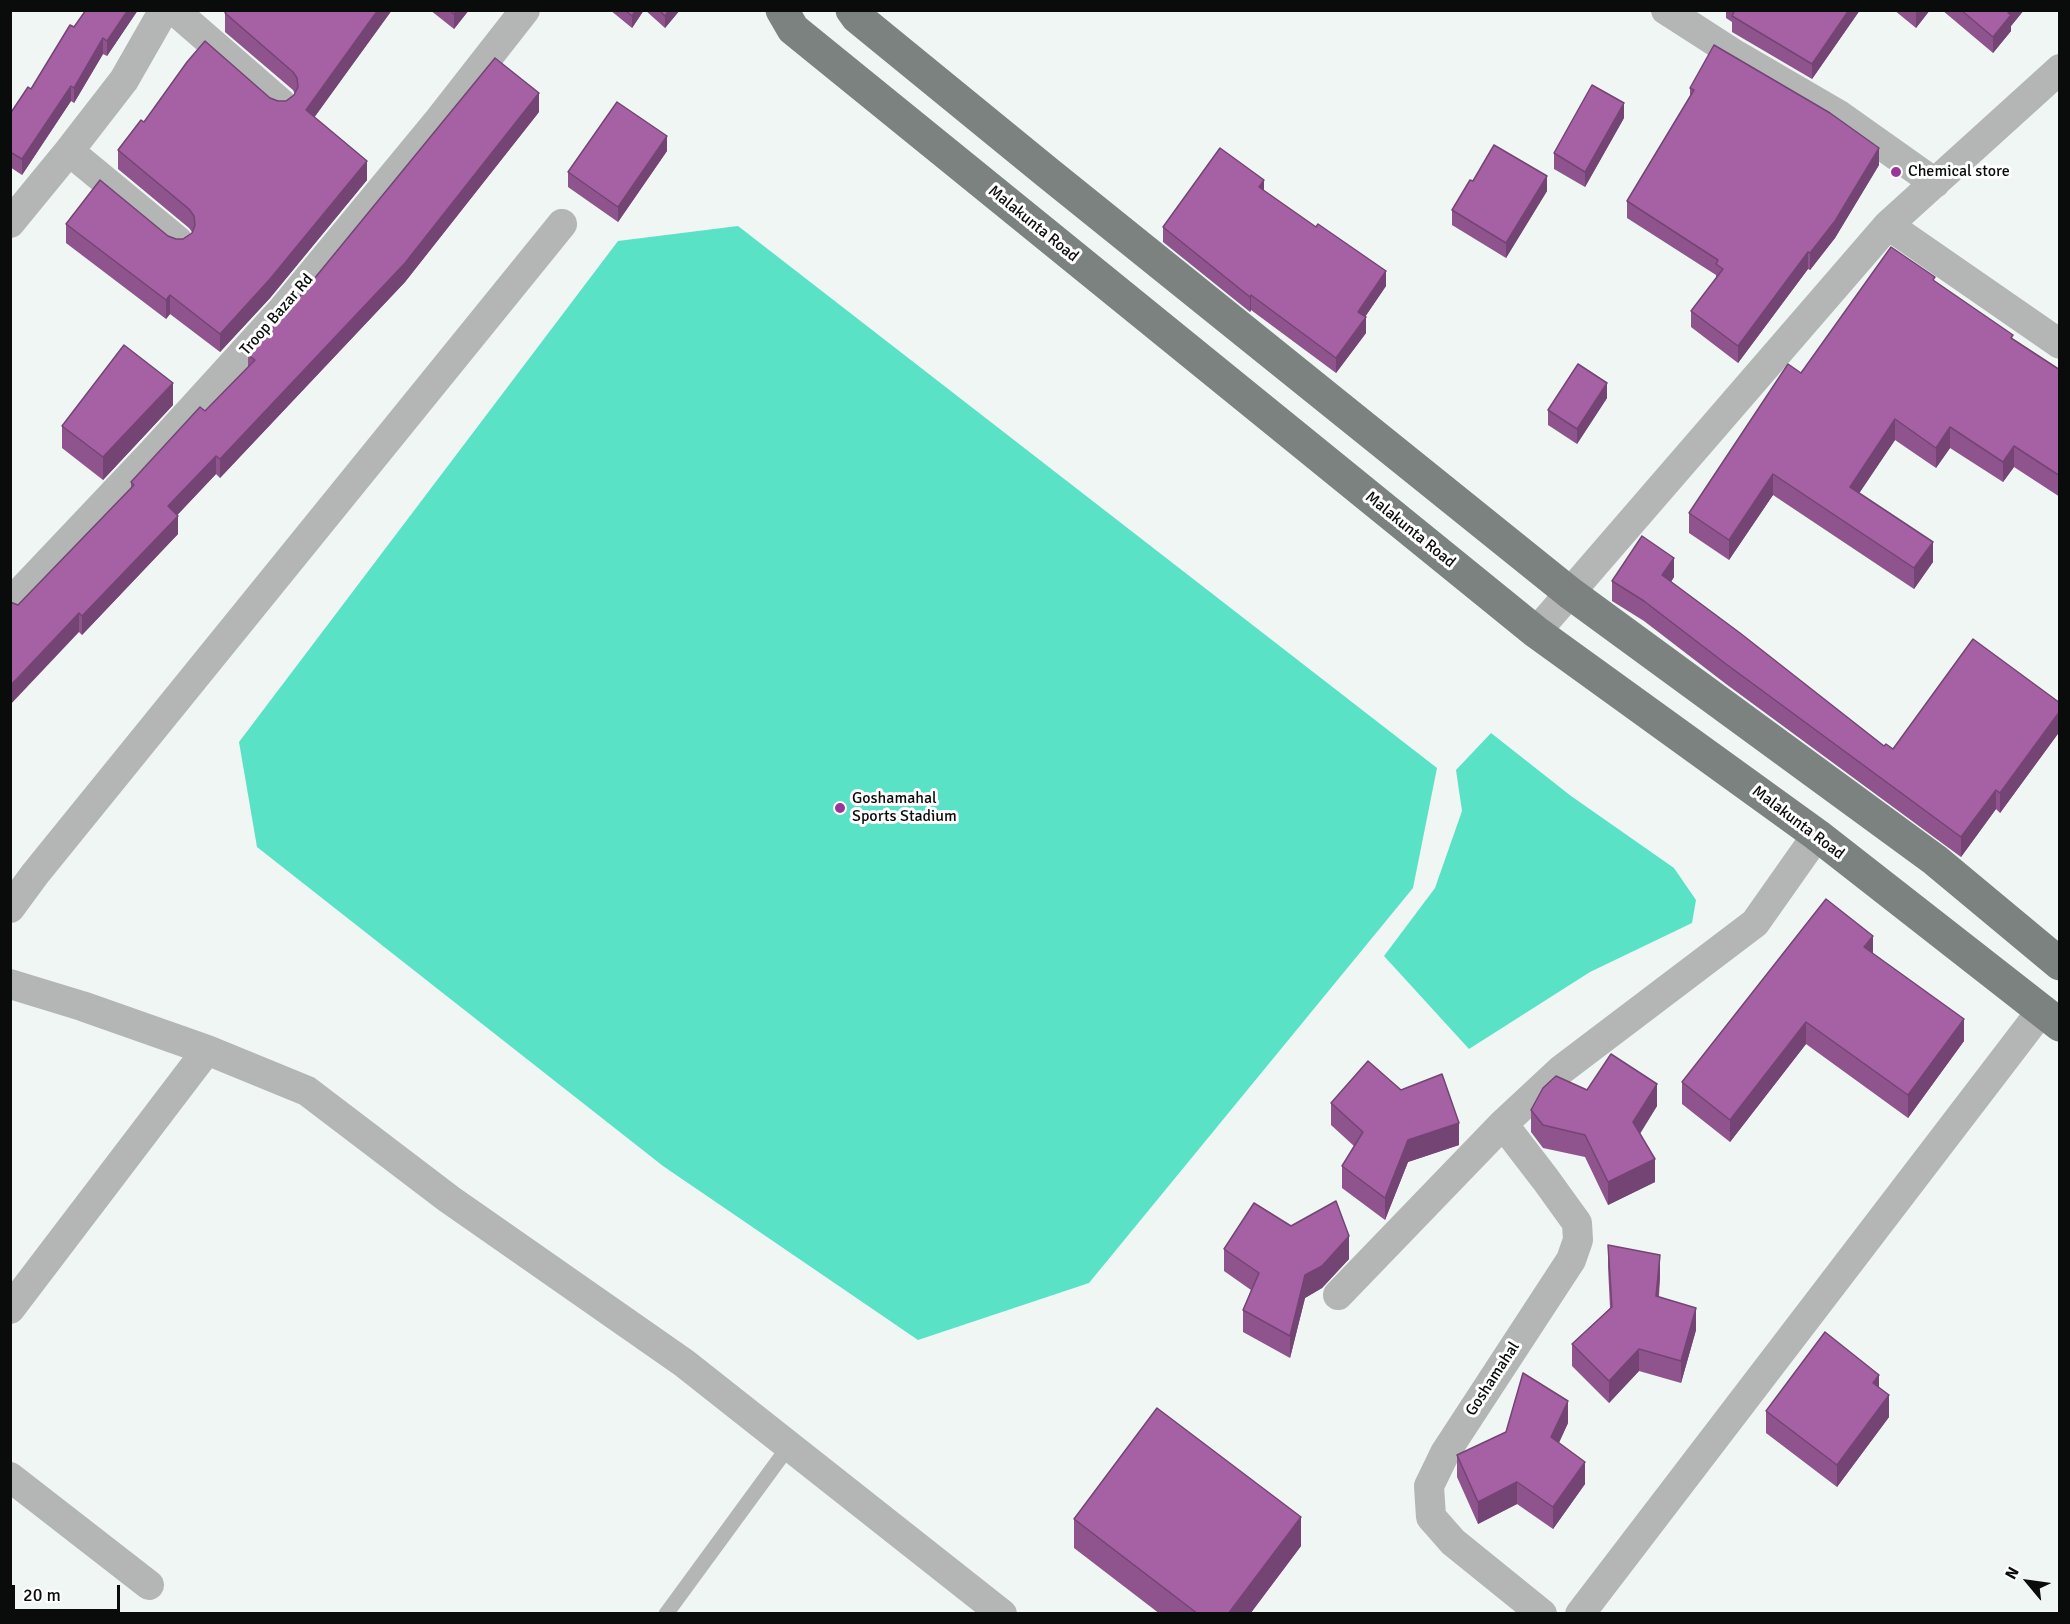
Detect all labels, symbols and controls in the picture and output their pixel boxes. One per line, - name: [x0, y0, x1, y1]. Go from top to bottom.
- place label: Chemical store: [1908, 162, 2010, 182]
- marker: Chemical store: [1889, 165, 1903, 179]
- street label: Malakunta Road: [984, 182, 1082, 266]
- street label: Troop Bazar Rd: [236, 270, 318, 360]
- street label: Malakunta Road: [1361, 488, 1459, 572]
- street label: Malakunta Road: [1748, 782, 1848, 864]
- place label: Goshamahal Sports Stadium: [852, 789, 957, 827]
- marker: Goshamahal Sports Stadium: [833, 801, 847, 815]
- street label: Goshamahal: [1462, 1338, 1524, 1420]
- north arrow: [1998, 1552, 2058, 1612]
- text: N: [2001, 1564, 2024, 1583]
- scale bar: [15, 1573, 123, 1611]
- text: 20 m: [23, 1584, 61, 1606]

